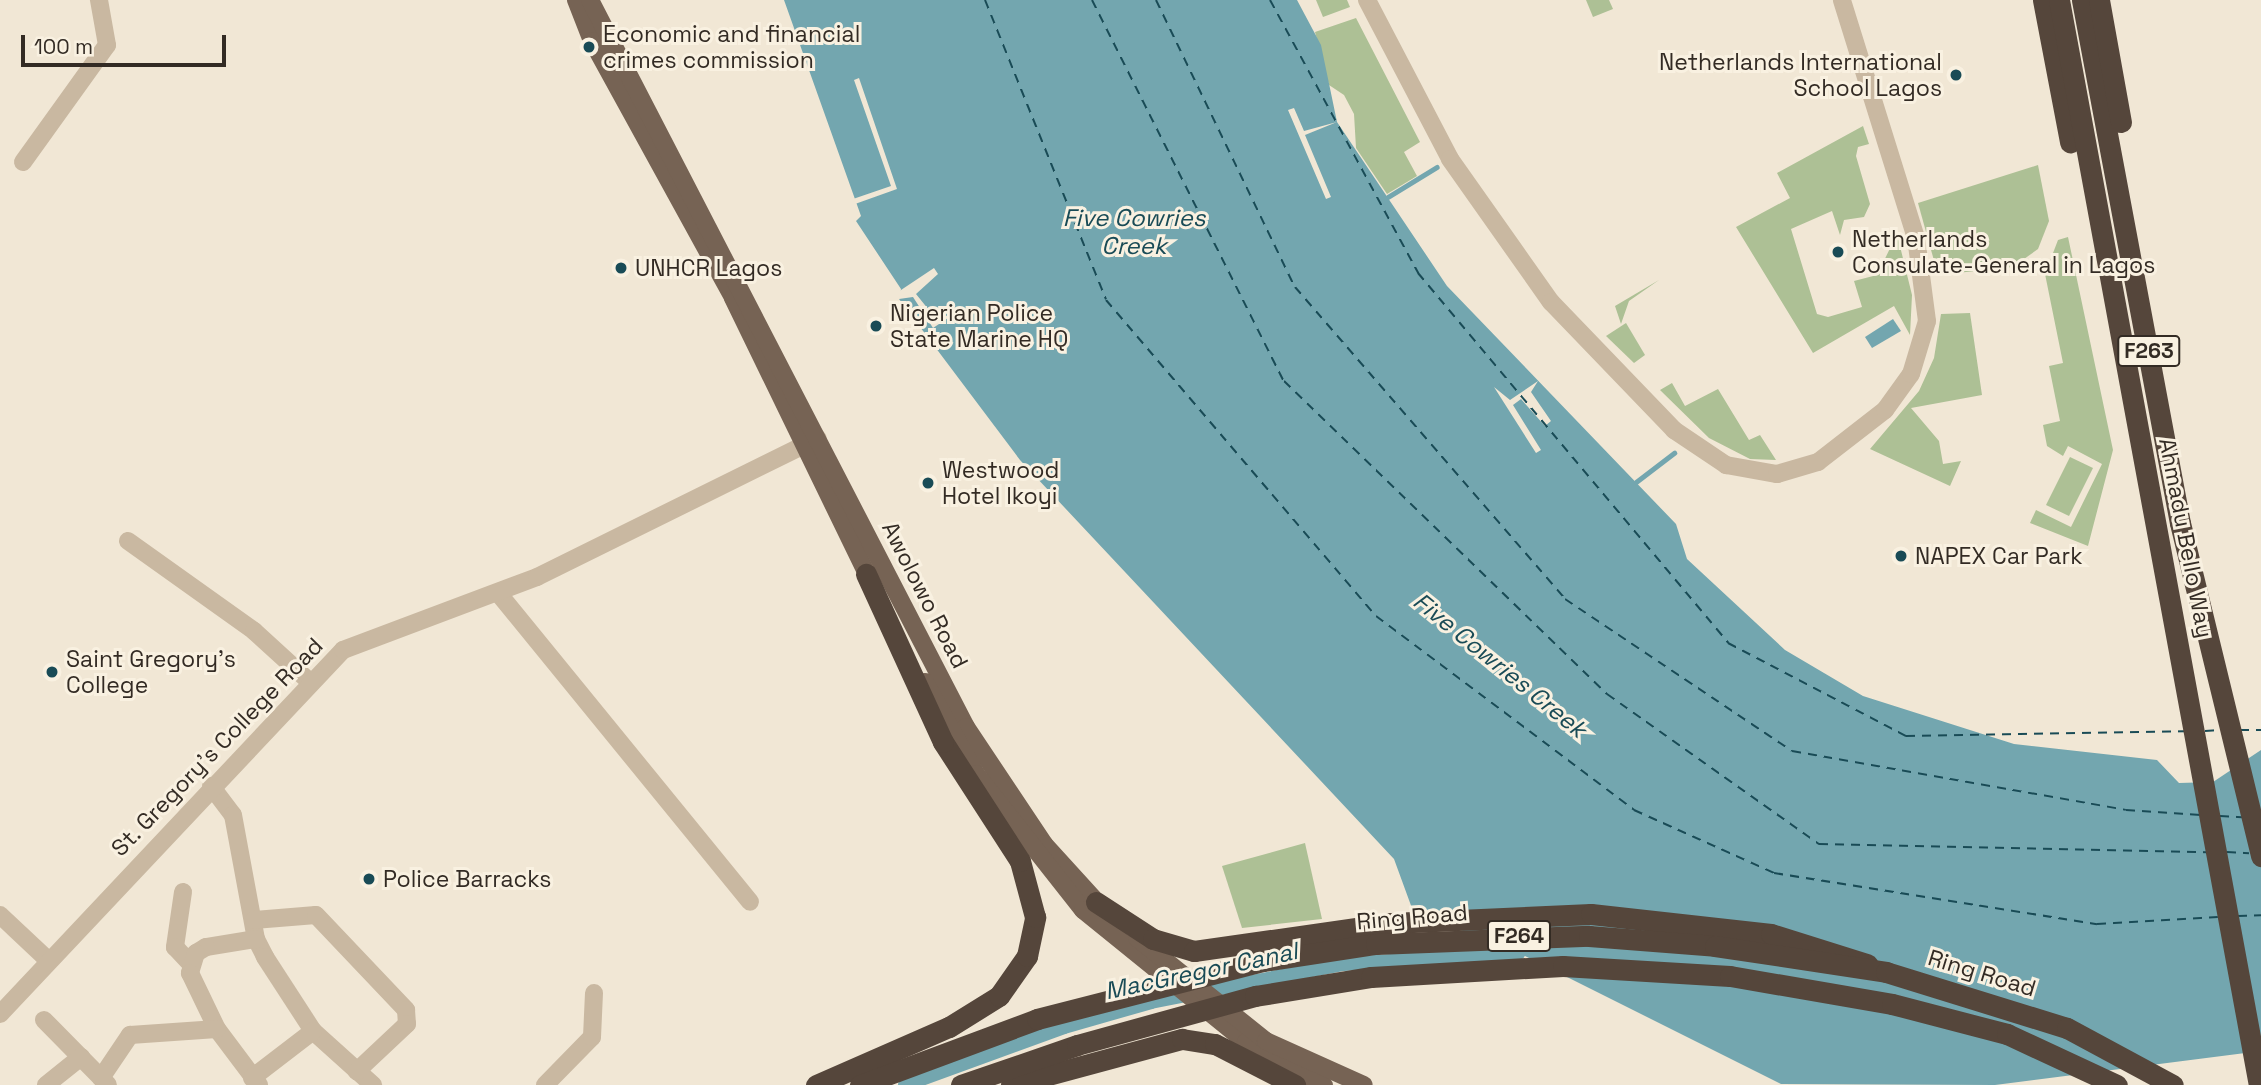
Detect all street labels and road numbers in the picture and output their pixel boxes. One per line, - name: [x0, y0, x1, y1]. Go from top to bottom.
- road number: F263: [2116, 334, 2182, 368]
- street label: Ahmadu Bello Way: [2153, 436, 2219, 640]
- street label: Awolowo Road: [876, 517, 974, 673]
- street label: St. Gregory's College Road: [105, 632, 329, 862]
- street label: Ring Road: [1355, 898, 1469, 936]
- road number: F264: [1486, 918, 1552, 954]
- street label: Ring Road: [1925, 944, 2039, 1002]

